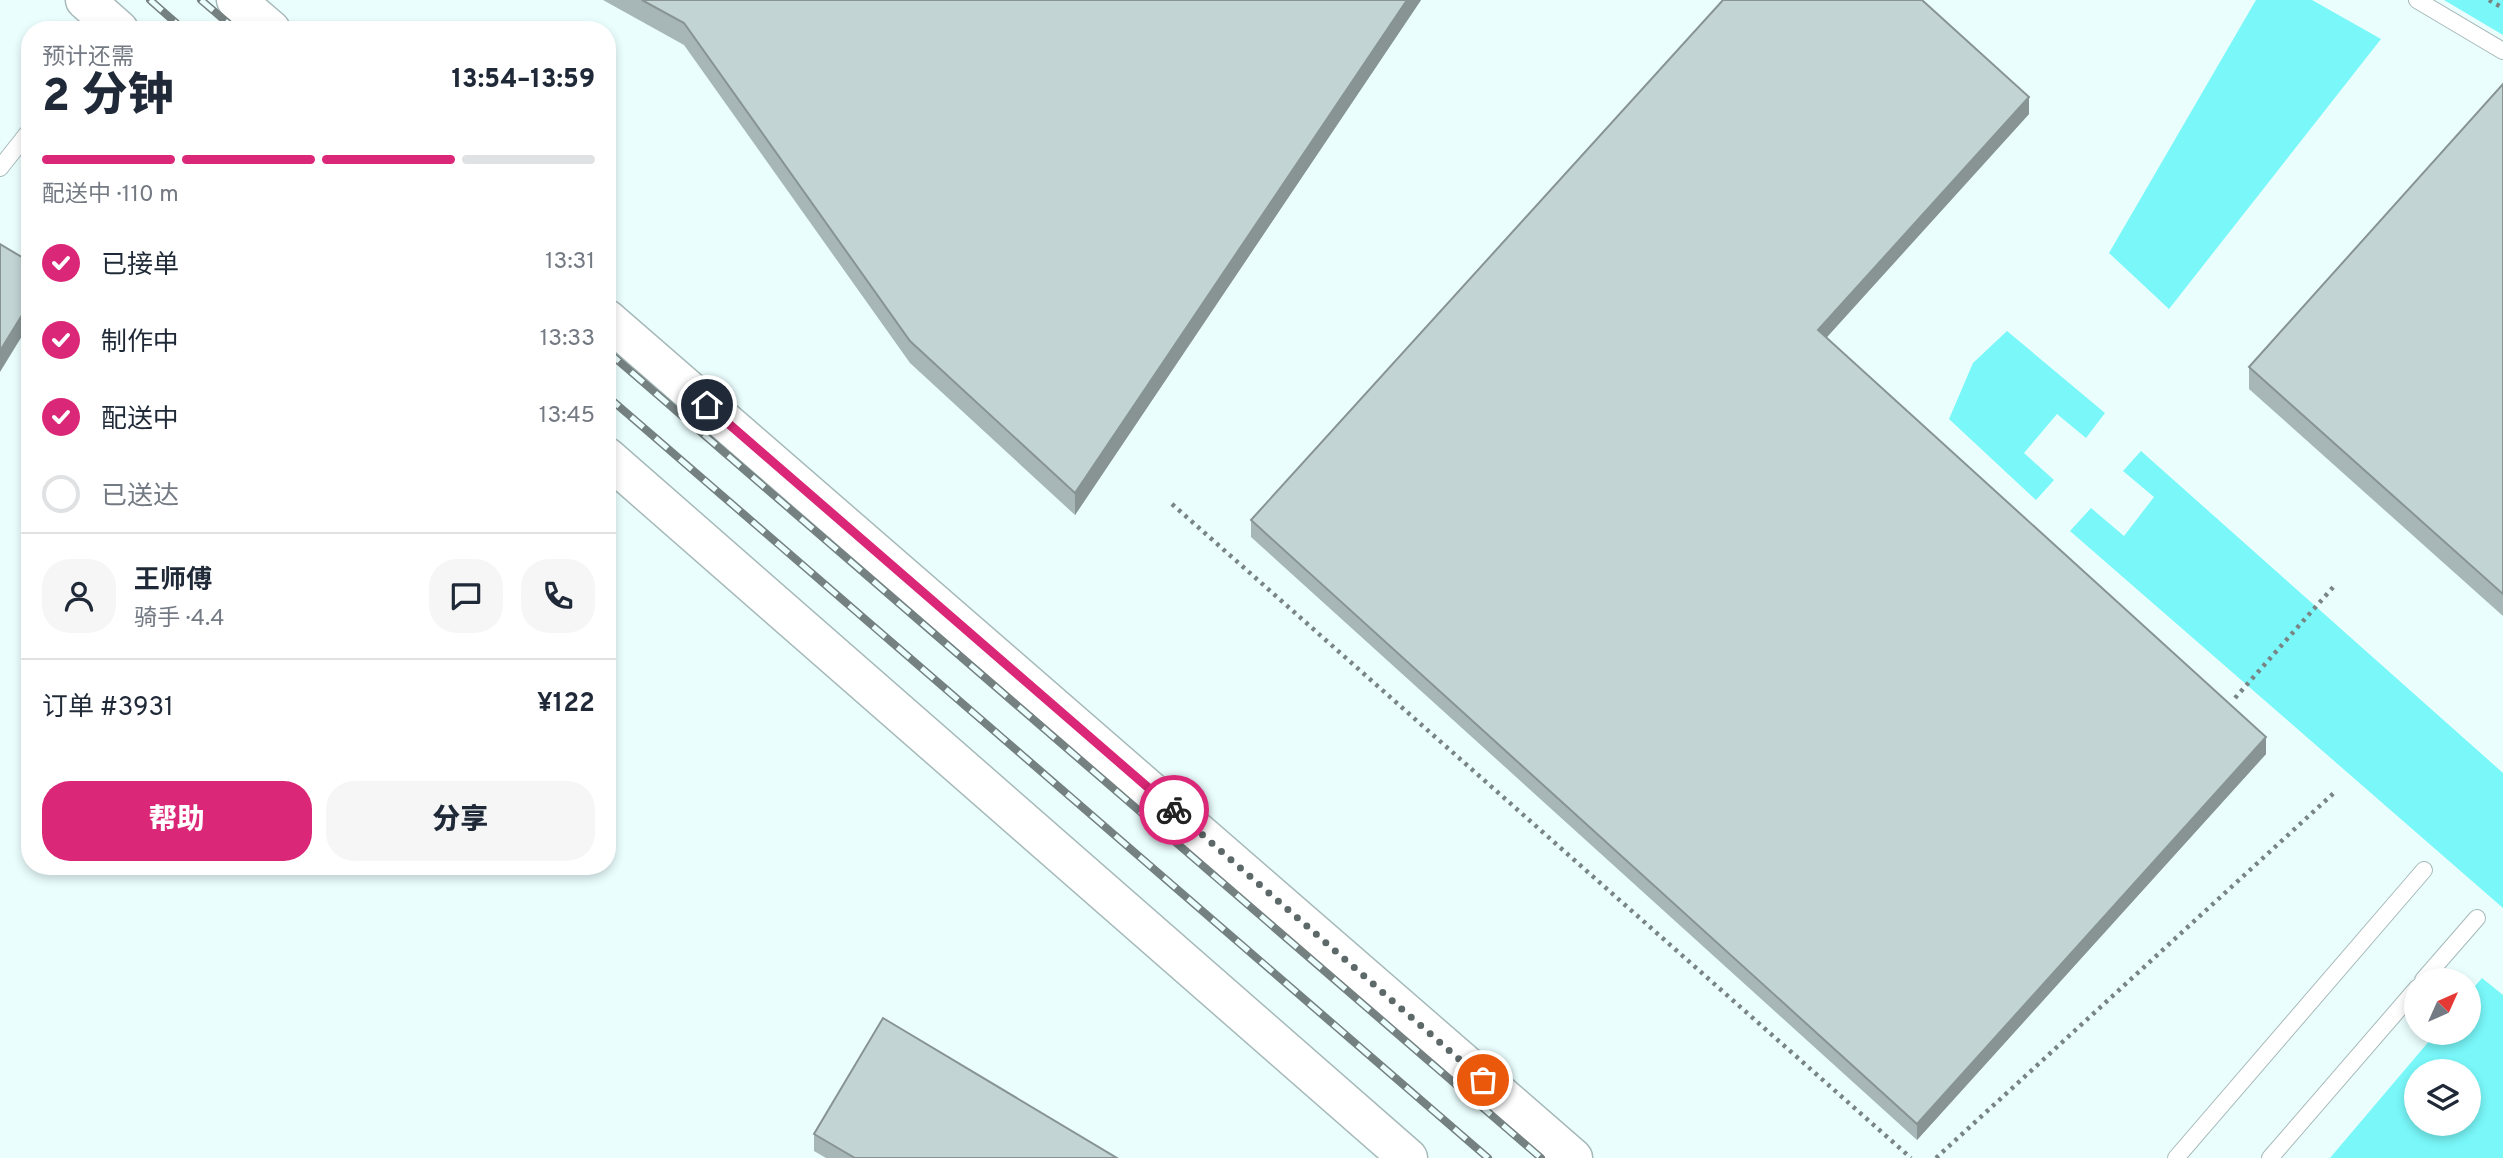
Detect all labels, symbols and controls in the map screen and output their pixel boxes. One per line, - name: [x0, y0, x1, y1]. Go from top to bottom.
- text: 预计还需: [42, 44, 134, 73]
- text: 13:54–13:59: [451, 64, 595, 97]
- text: 2 分钟: [42, 69, 174, 128]
- text: 配送中 · 110 m: [42, 181, 179, 210]
- icon: check: [42, 244, 80, 282]
- text: 13:31: [545, 248, 595, 277]
- text: 已接单: [101, 250, 179, 283]
- icon: check: [42, 321, 80, 359]
- text: 13:33: [540, 325, 595, 354]
- text: 制作中: [101, 327, 179, 360]
- pin: [677, 375, 737, 435]
- icon: home: [688, 386, 726, 424]
- icon: check: [42, 398, 80, 436]
- text: 13:45: [539, 402, 595, 431]
- text: 配送中: [101, 404, 179, 437]
- text: 已送达: [101, 481, 179, 514]
- button: person: [42, 559, 116, 633]
- button: chat: [429, 559, 503, 633]
- button: phone: [521, 559, 595, 633]
- text: 王师傅: [134, 565, 212, 598]
- text: 骑手 · 4.4: [134, 605, 225, 634]
- text: ¥122: [537, 688, 595, 721]
- text: 订单 #3931: [42, 692, 174, 725]
- courier: [1139, 775, 1209, 845]
- button: 帮助: [42, 781, 312, 861]
- button: 分享: [326, 781, 595, 861]
- icon: bike: [1155, 791, 1193, 829]
- north arrow: [2404, 968, 2482, 1045]
- map controls: [2404, 968, 2481, 1136]
- pin: [1453, 1050, 1513, 1110]
- button: layers: [2404, 1059, 2481, 1136]
- icon: bag: [1464, 1061, 1502, 1099]

